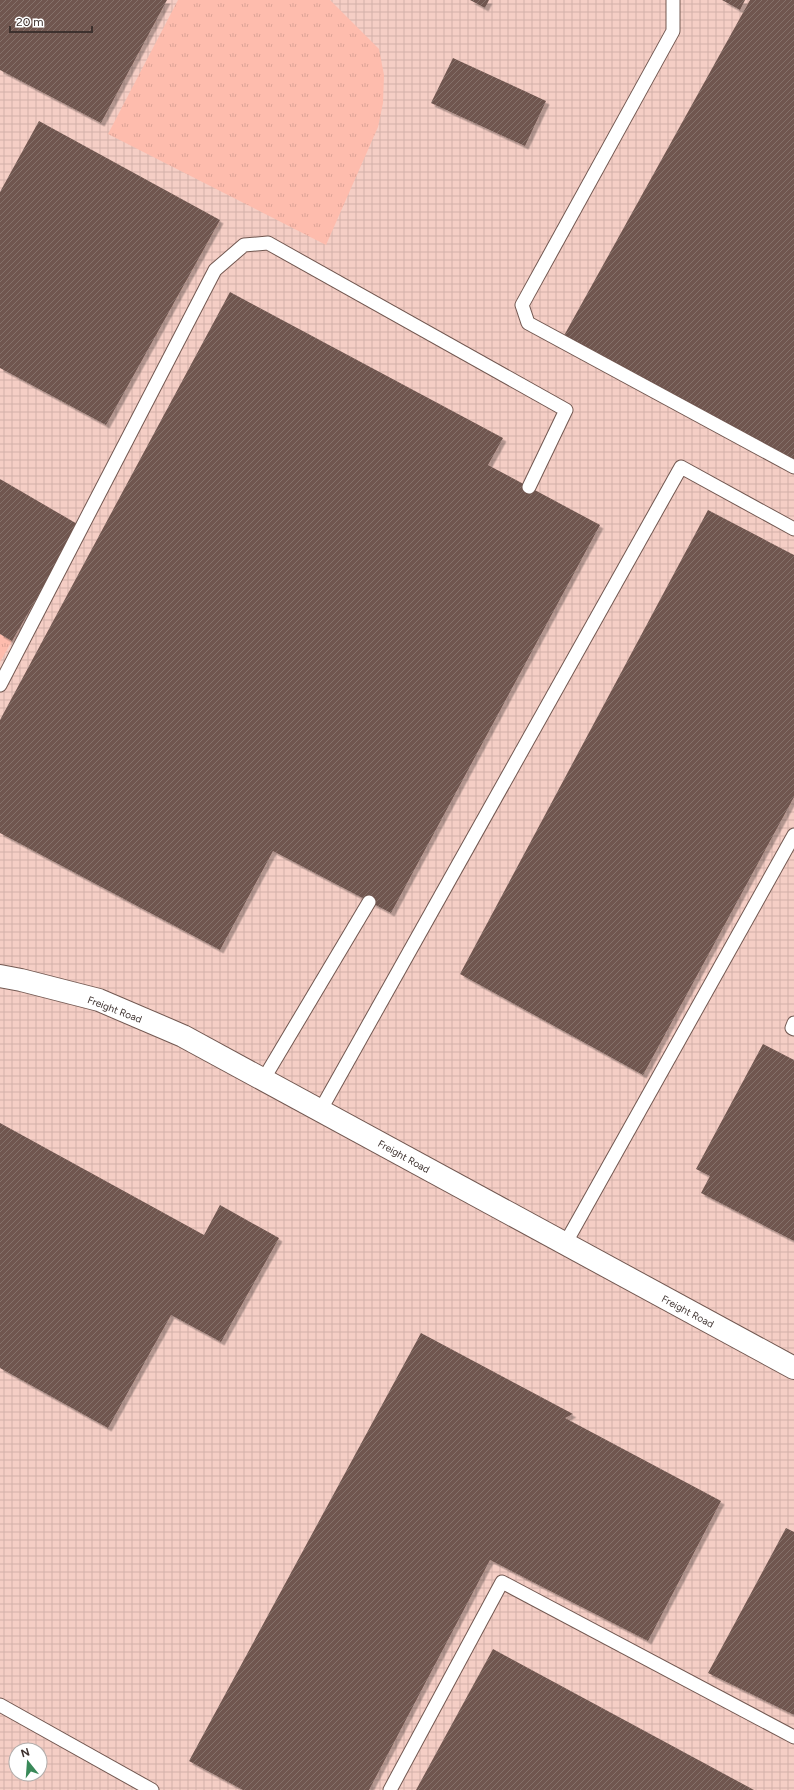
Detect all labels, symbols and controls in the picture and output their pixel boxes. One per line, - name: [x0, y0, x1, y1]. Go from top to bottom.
- scale bar: [10, 8, 92, 34]
- text: 20 m: [16, 15, 44, 29]
- street label: Freight Road: [86, 993, 144, 1026]
- street label: Freight Road: [376, 1137, 432, 1176]
- street label: Freight Road: [659, 1292, 716, 1331]
- north arrow: [8, 1742, 48, 1782]
- text: N: [19, 1745, 31, 1760]

